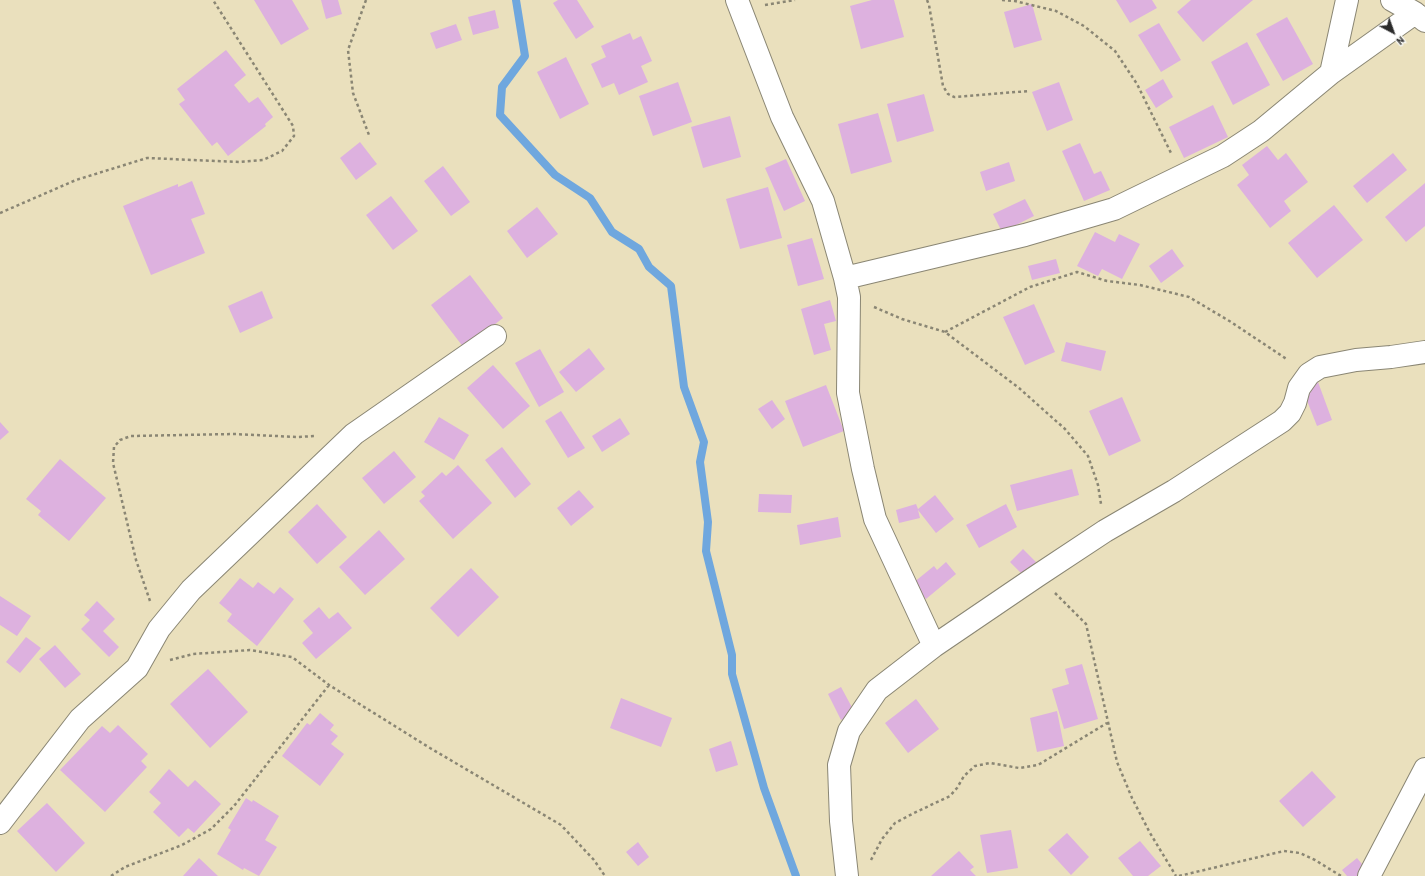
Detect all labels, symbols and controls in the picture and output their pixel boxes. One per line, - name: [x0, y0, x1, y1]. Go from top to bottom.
- north arrow: [1373, 12, 1413, 52]
- text: N: [1394, 34, 1408, 48]

